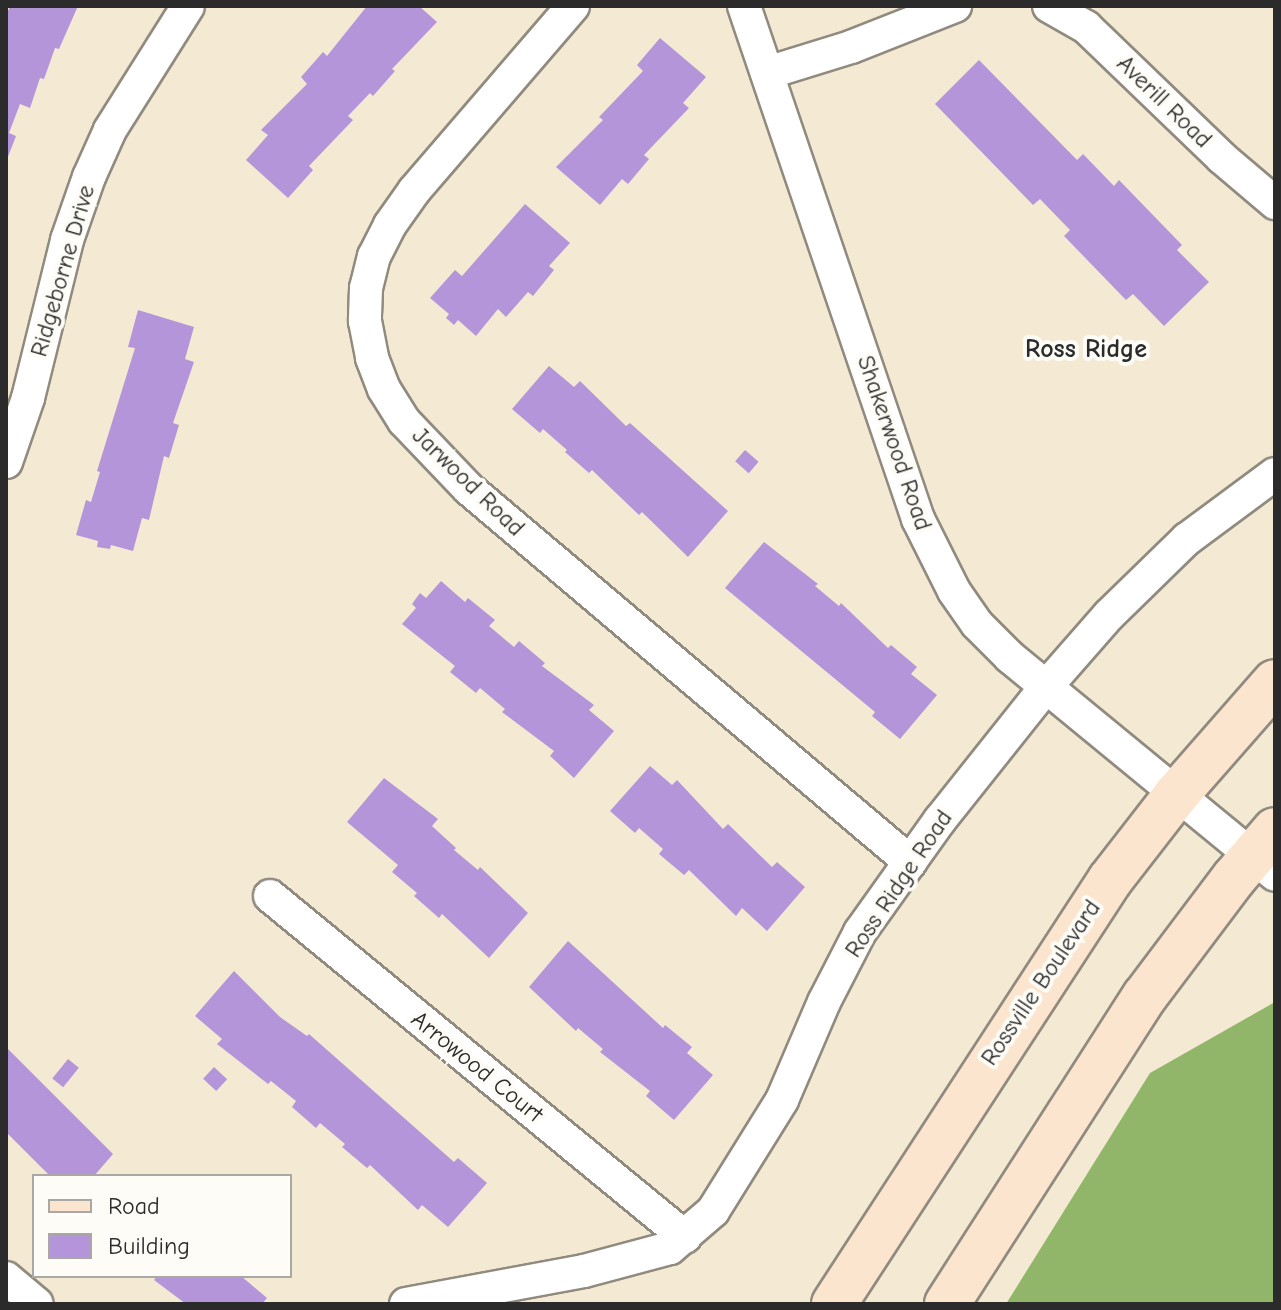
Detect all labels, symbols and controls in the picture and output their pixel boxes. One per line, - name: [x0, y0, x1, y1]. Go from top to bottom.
- street label: Averill Road: [1111, 50, 1217, 154]
- street label: Ridgeborne Drive: [25, 182, 101, 360]
- district label: Ross Ridge: [1025, 334, 1147, 366]
- street label: Shakerwood Road: [851, 352, 937, 534]
- street label: Jarwood Road: [406, 421, 530, 543]
- street label: Ross Ridge Road: [839, 805, 959, 963]
- street label: Rossville Boulevard: [975, 895, 1107, 1071]
- street label: Arrowood Court: [405, 1005, 549, 1129]
- legend: [32, 1174, 292, 1278]
- text: Road: [108, 1192, 160, 1220]
- text: Building: [108, 1232, 190, 1260]

